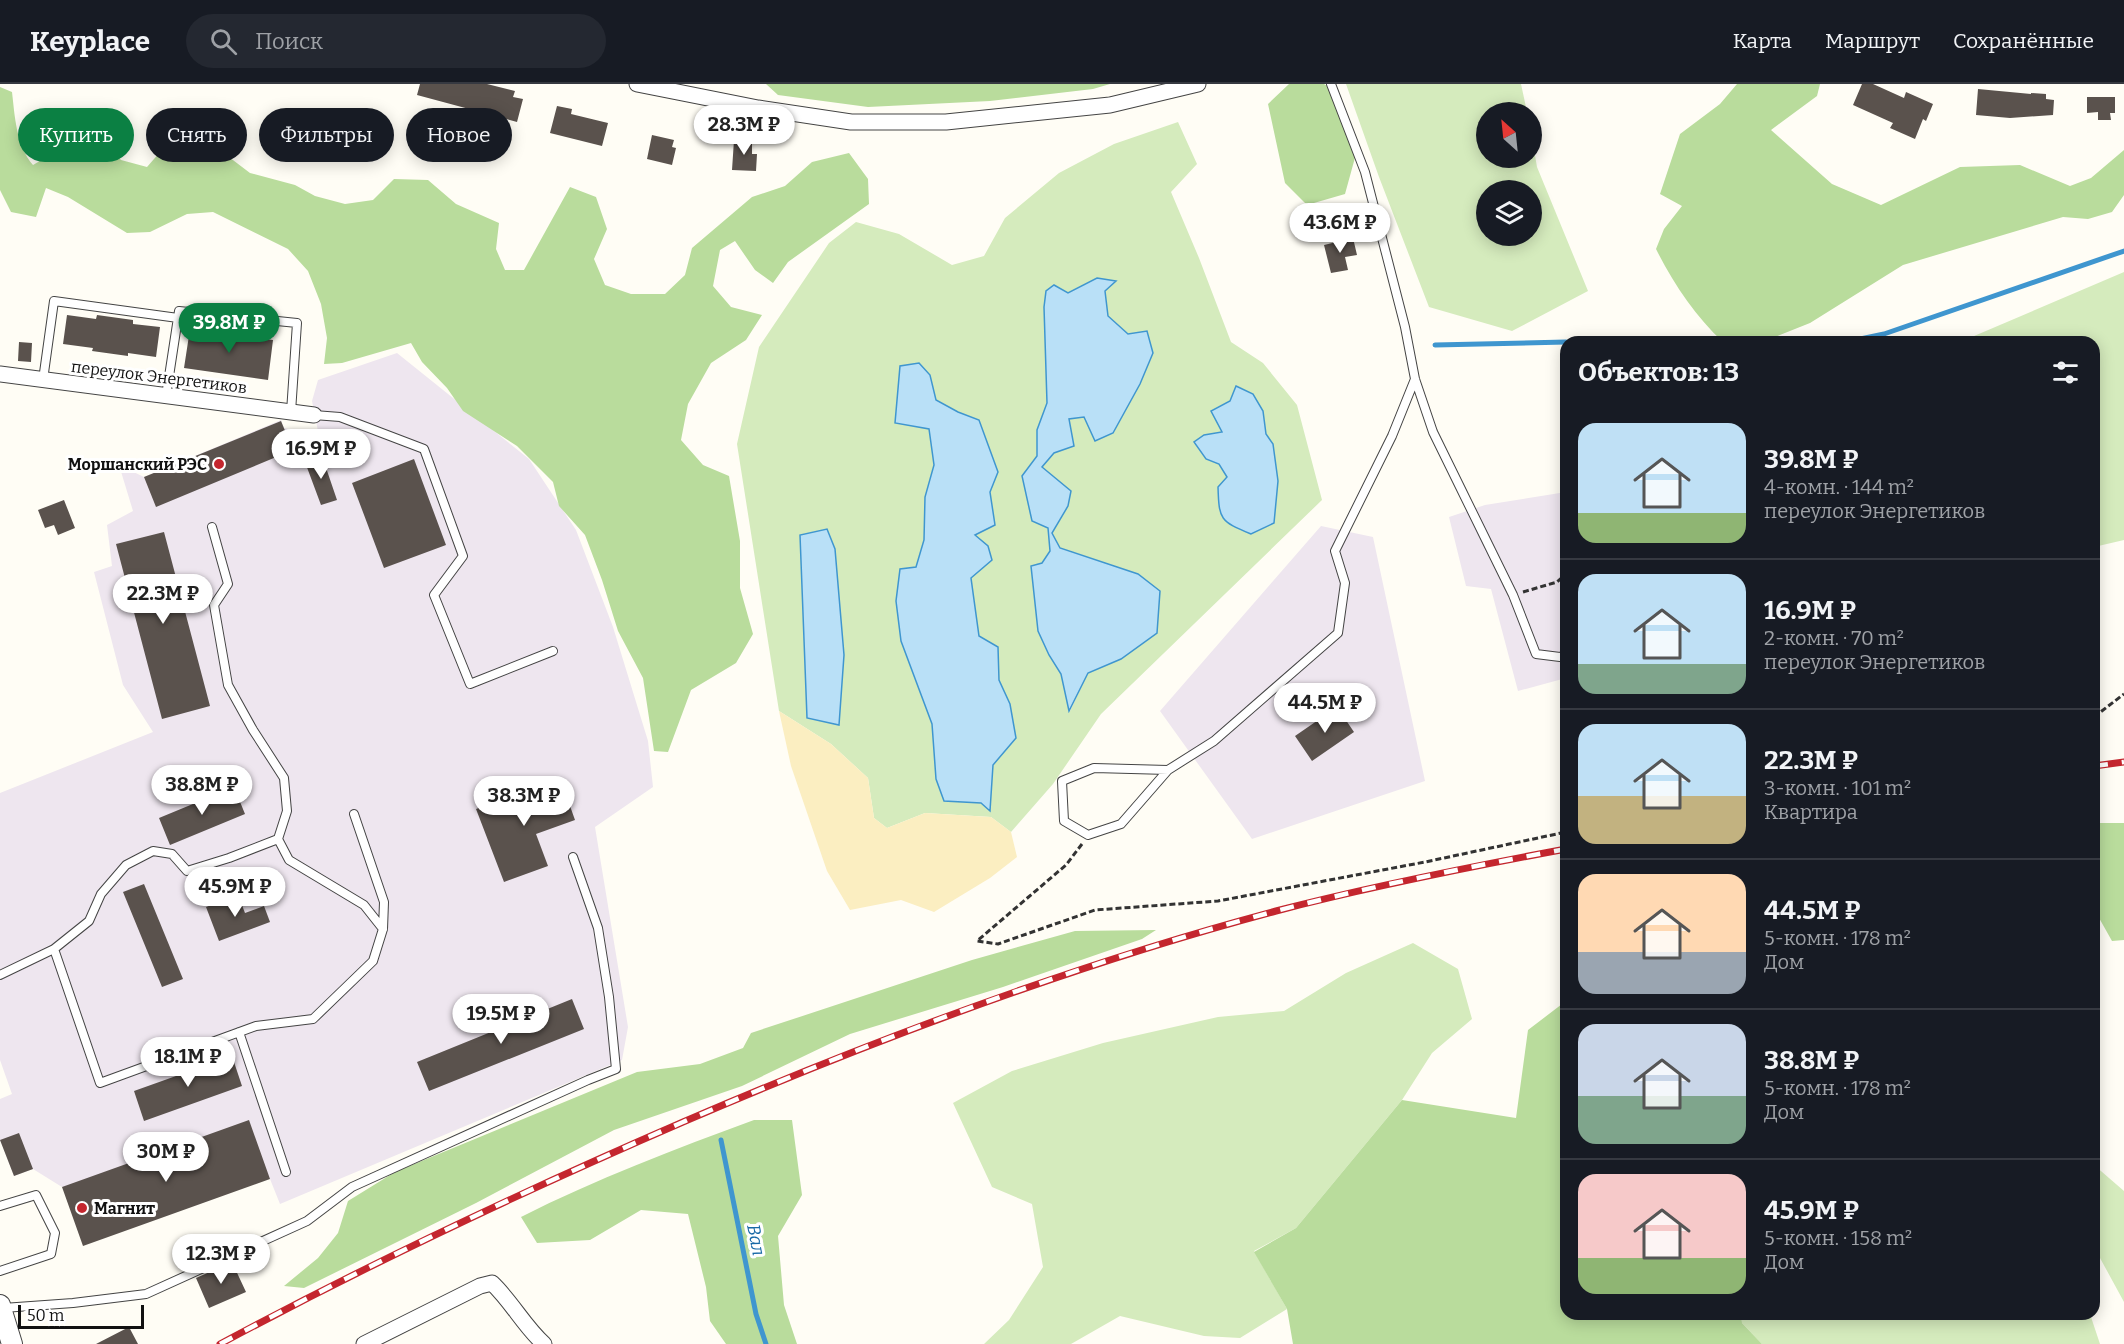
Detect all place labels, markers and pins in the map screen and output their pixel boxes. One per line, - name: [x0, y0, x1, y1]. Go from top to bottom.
- pin: 28.3M ₽: [689, 105, 799, 156]
- pin: 43.6M ₽: [1285, 203, 1395, 254]
- pin: 39.8M ₽: [174, 303, 284, 354]
- pin: 16.9M ₽: [266, 429, 376, 480]
- place label: Моршанский РЭС: [68, 455, 207, 474]
- marker: Моршанский РЭС: [212, 457, 226, 471]
- pin: 22.3M ₽: [108, 574, 218, 625]
- pin: 44.5M ₽: [1270, 683, 1380, 734]
- pin: 38.8M ₽: [147, 765, 257, 816]
- pin: 38.3M ₽: [469, 776, 579, 827]
- pin: 45.9M ₽: [180, 867, 290, 918]
- pin: 19.5M ₽: [446, 994, 556, 1045]
- pin: 18.1M ₽: [133, 1037, 243, 1088]
- pin: 30M ₽: [124, 1132, 208, 1183]
- place label: Магнит: [94, 1199, 155, 1218]
- marker: Магнит: [75, 1201, 89, 1215]
- pin: 12.3M ₽: [166, 1234, 276, 1285]

